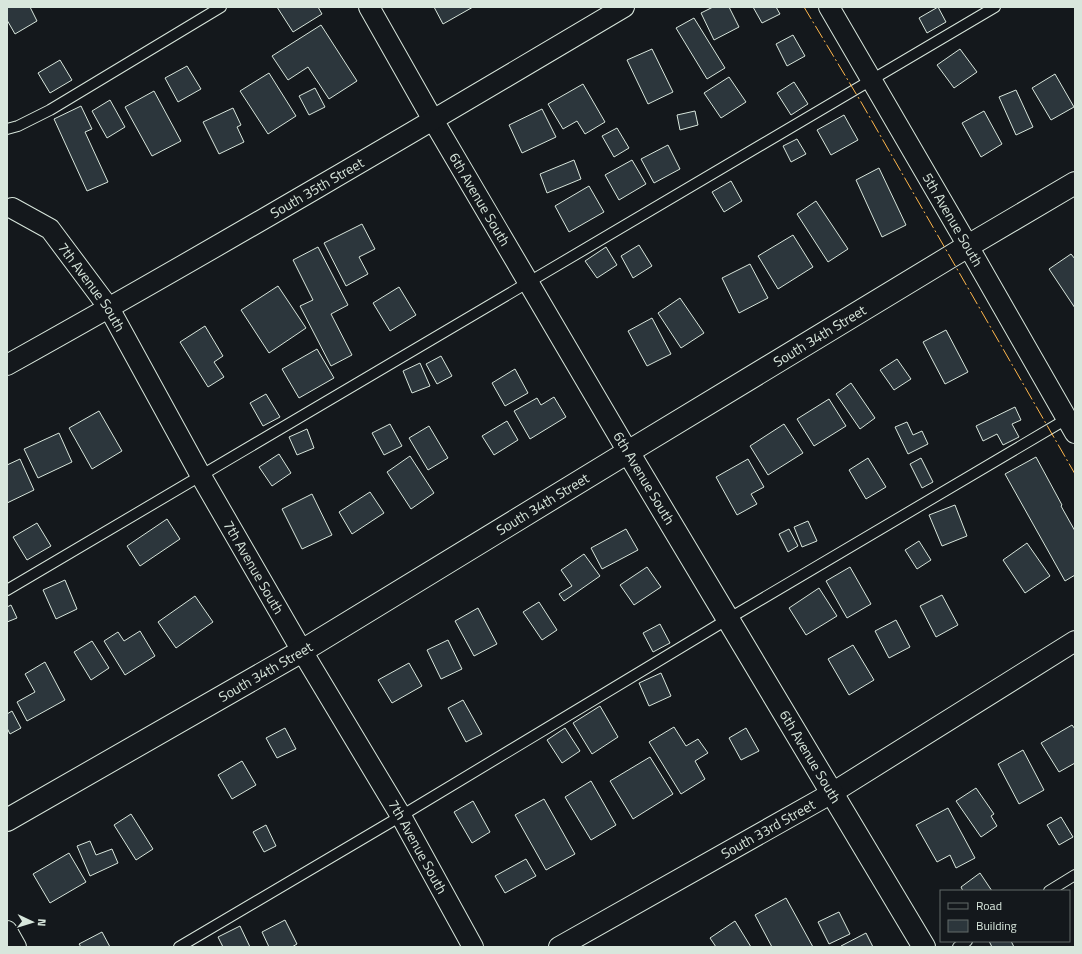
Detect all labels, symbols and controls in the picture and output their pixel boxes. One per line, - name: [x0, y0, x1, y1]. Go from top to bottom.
- street label: 6th Avenue South: [444, 149, 516, 250]
- street label: South 35th Street: [266, 152, 368, 223]
- street label: 5th Avenue South: [918, 169, 989, 270]
- street label: 7th Avenue South: [53, 238, 131, 335]
- street label: South 34th Street: [769, 299, 870, 372]
- street label: 6th Avenue South: [608, 427, 680, 528]
- street label: South 34th Street: [492, 467, 593, 540]
- street label: 7th Avenue South: [219, 516, 290, 618]
- street label: South 34th Street: [214, 636, 316, 707]
- street label: 6th Avenue South: [775, 706, 847, 807]
- street label: South 33rd Street: [717, 794, 819, 864]
- street label: 7th Avenue South: [383, 795, 453, 898]
- legend: [940, 890, 1070, 942]
- text: Road: [976, 896, 1002, 915]
- north arrow: [12, 902, 52, 942]
- text: Building: [976, 916, 1017, 935]
- text: N: [34, 918, 50, 927]

